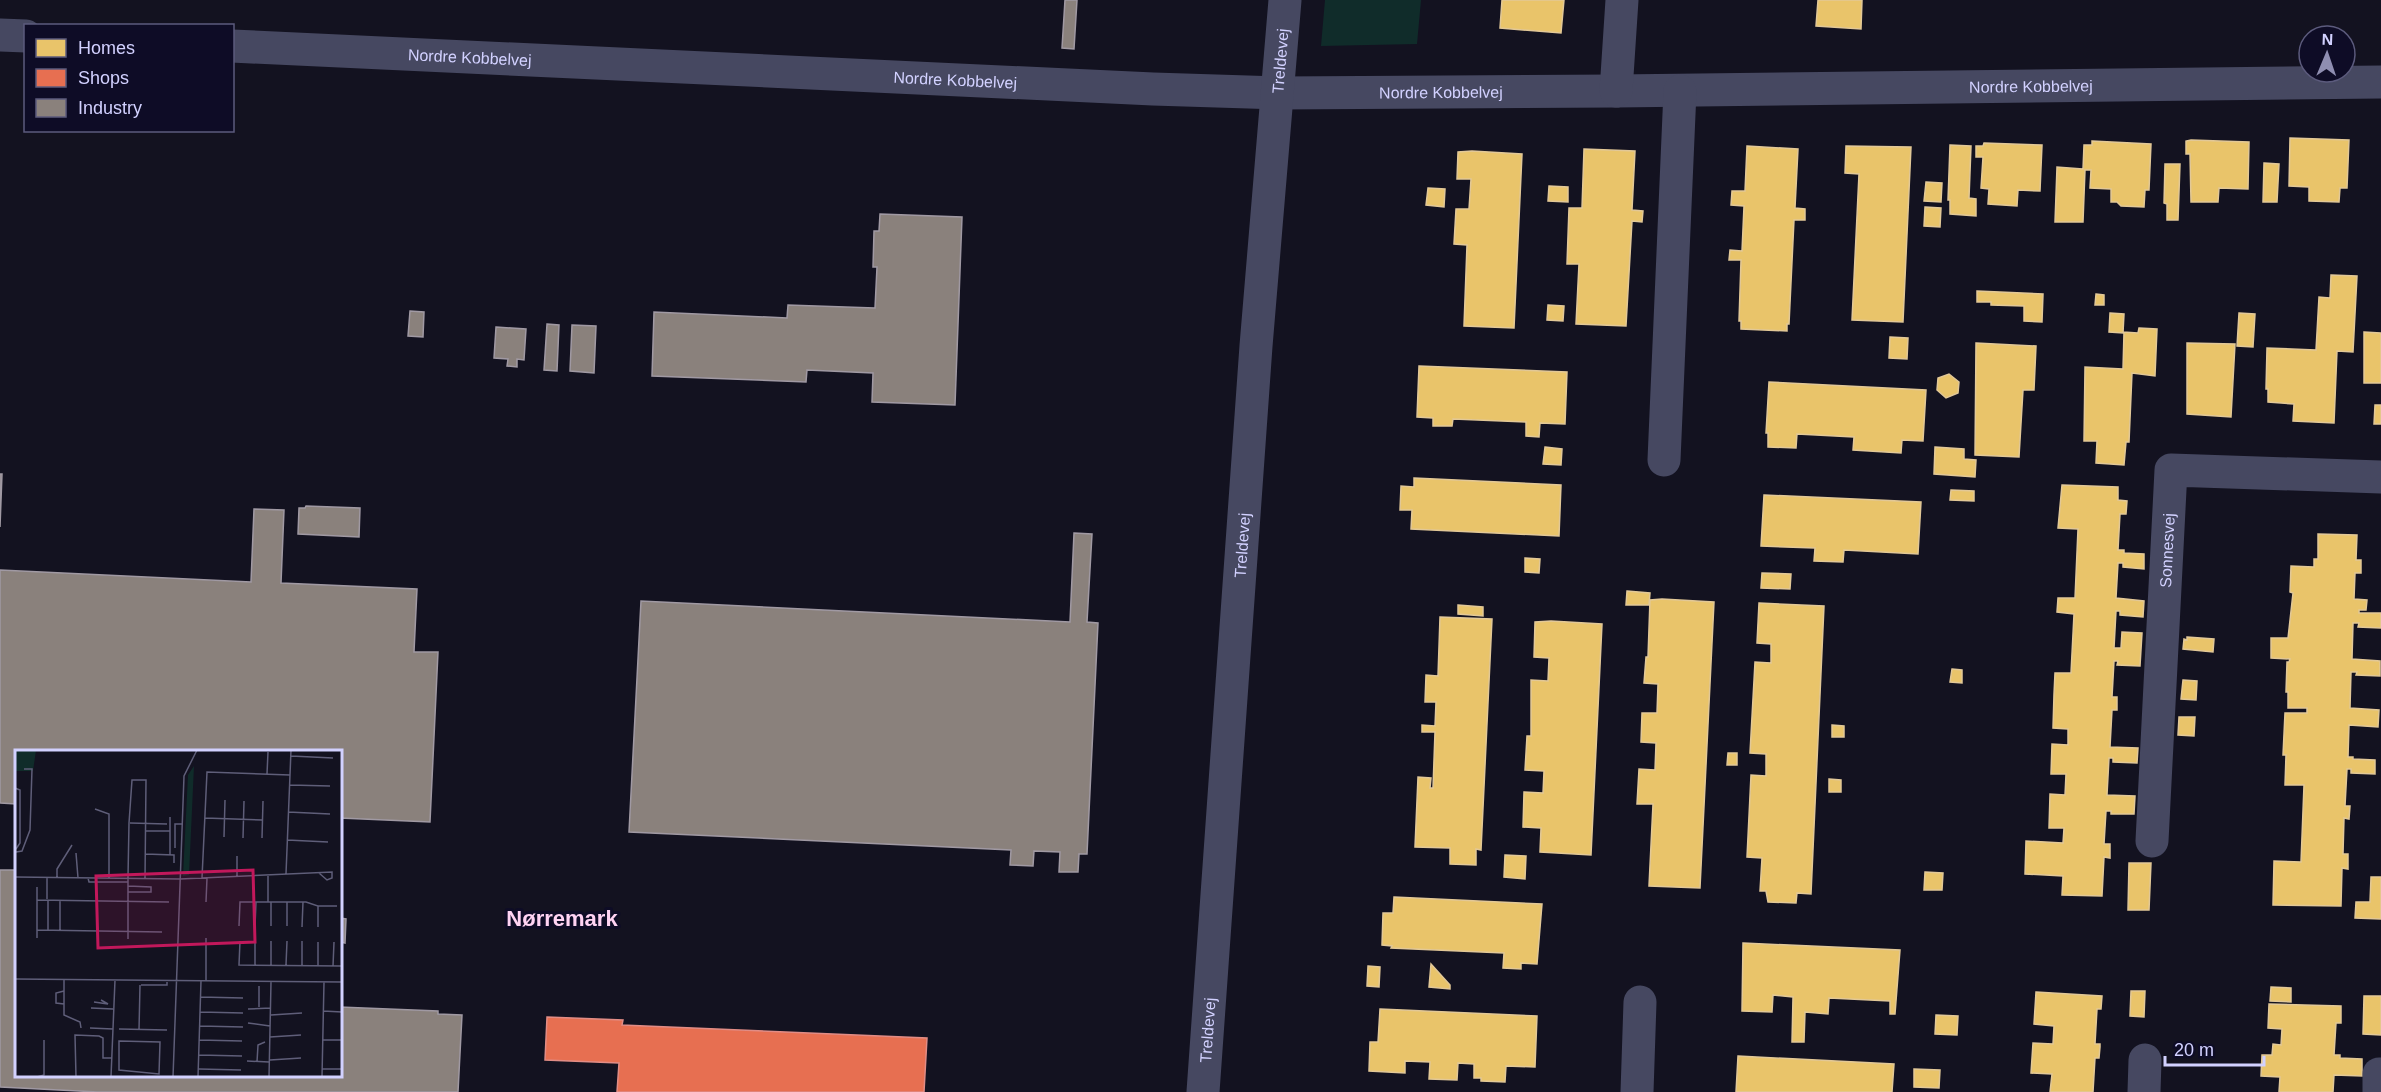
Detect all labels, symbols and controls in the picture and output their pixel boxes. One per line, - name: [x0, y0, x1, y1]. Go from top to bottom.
- legend: [24, 24, 234, 132]
- north arrow: [2297, 24, 2357, 84]
- street label: Treldevej: [1269, 28, 1292, 94]
- text: N: [2321, 31, 2334, 48]
- text: Homes: [78, 38, 135, 58]
- street label: Nordre Kobbelvej: [408, 46, 532, 69]
- text: Shops: [78, 68, 129, 88]
- street label: Nordre Kobbelvej: [893, 69, 1017, 92]
- street label: Nordre Kobbelvej: [1969, 77, 2093, 96]
- street label: Nordre Kobbelvej: [1379, 84, 1503, 101]
- text: Industry: [78, 98, 142, 118]
- street label: Treldevej: [1232, 512, 1253, 579]
- street label: Sonnesvej: [2157, 513, 2178, 588]
- inset map: [15, 750, 342, 1077]
- district label: Nørremark: [506, 906, 618, 931]
- street label: Treldevej: [1197, 997, 1219, 1063]
- scale bar: [2165, 1029, 2264, 1067]
- text: 20 m: [2174, 1040, 2214, 1060]

